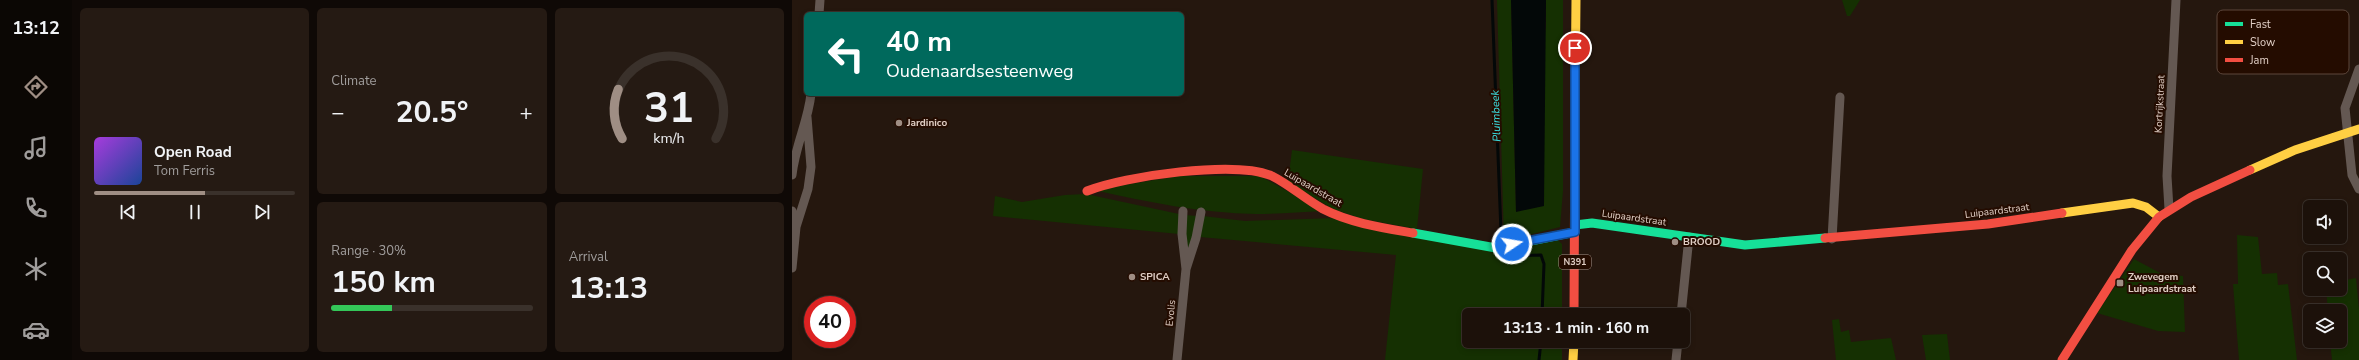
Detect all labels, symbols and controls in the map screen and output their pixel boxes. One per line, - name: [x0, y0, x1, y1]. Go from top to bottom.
- legend: [2217, 10, 2349, 74]
- text: 13:12: [12, 16, 60, 40]
- text: Fast: [2250, 17, 2271, 32]
- text: 40 m: [886, 23, 952, 61]
- icon: left: [820, 28, 872, 80]
- pin: [1558, 31, 1592, 65]
- text: Slow: [2250, 35, 2275, 50]
- icon: arrive: [1564, 37, 1586, 59]
- text: Jam: [2249, 53, 2269, 68]
- text: Oudenaardsesteenweg: [886, 59, 1074, 83]
- text: Climate: [331, 72, 376, 90]
- icon: directions: [22, 73, 50, 101]
- street label: Kortrijkstraat: [2151, 74, 2169, 133]
- text: 31: [644, 80, 694, 137]
- water label: Pluimbeek: [1488, 89, 1504, 142]
- text: 20.5°: [396, 92, 468, 133]
- text: −: [331, 98, 345, 128]
- text: +: [519, 98, 533, 128]
- place label: Jardinico: [906, 116, 947, 130]
- marker: Jardinico: [894, 118, 904, 128]
- text: km/h: [654, 128, 685, 147]
- icon: music: [22, 134, 50, 162]
- text: Open Road: [154, 142, 232, 162]
- text: Tom Ferris: [154, 162, 215, 180]
- street label: Luipaardstraat: [1281, 166, 1345, 211]
- icon: phone: [22, 194, 50, 222]
- street label: Luipaardstraat: [1964, 200, 2031, 222]
- map controls: [2303, 200, 2347, 348]
- button: sound: [2303, 200, 2347, 244]
- icon: previous: [117, 201, 139, 223]
- icon: pause: [184, 201, 206, 223]
- icon: next: [251, 201, 273, 223]
- street label: Luipaardstraat: [1601, 207, 1668, 230]
- position arrow: [1491, 223, 1533, 265]
- place label: BROOD: [1683, 235, 1720, 249]
- marker: BROOD: [1670, 237, 1680, 247]
- text: Range · 30%: [331, 242, 406, 260]
- text: Arrival: [569, 248, 608, 266]
- button: search: [2303, 252, 2347, 296]
- icon: climate: [22, 255, 50, 283]
- road number: N391: [1559, 255, 1591, 269]
- text: 150 km: [331, 262, 436, 303]
- text: 13:13: [569, 268, 648, 309]
- place label: SPICA: [1140, 270, 1170, 284]
- place label: Zwevegem Luipaardstraat: [2128, 270, 2196, 296]
- marker: SPICA: [1127, 272, 1137, 282]
- marker: Zwevegem Luipaardstraat: [2115, 278, 2125, 288]
- speed limit sign: 40: [804, 296, 856, 348]
- street label: Evolis: [1163, 299, 1179, 327]
- button: layers: [2303, 304, 2347, 348]
- icon: car: [22, 316, 50, 344]
- text: 13:13 · 1 min · 160 m: [1503, 318, 1649, 338]

